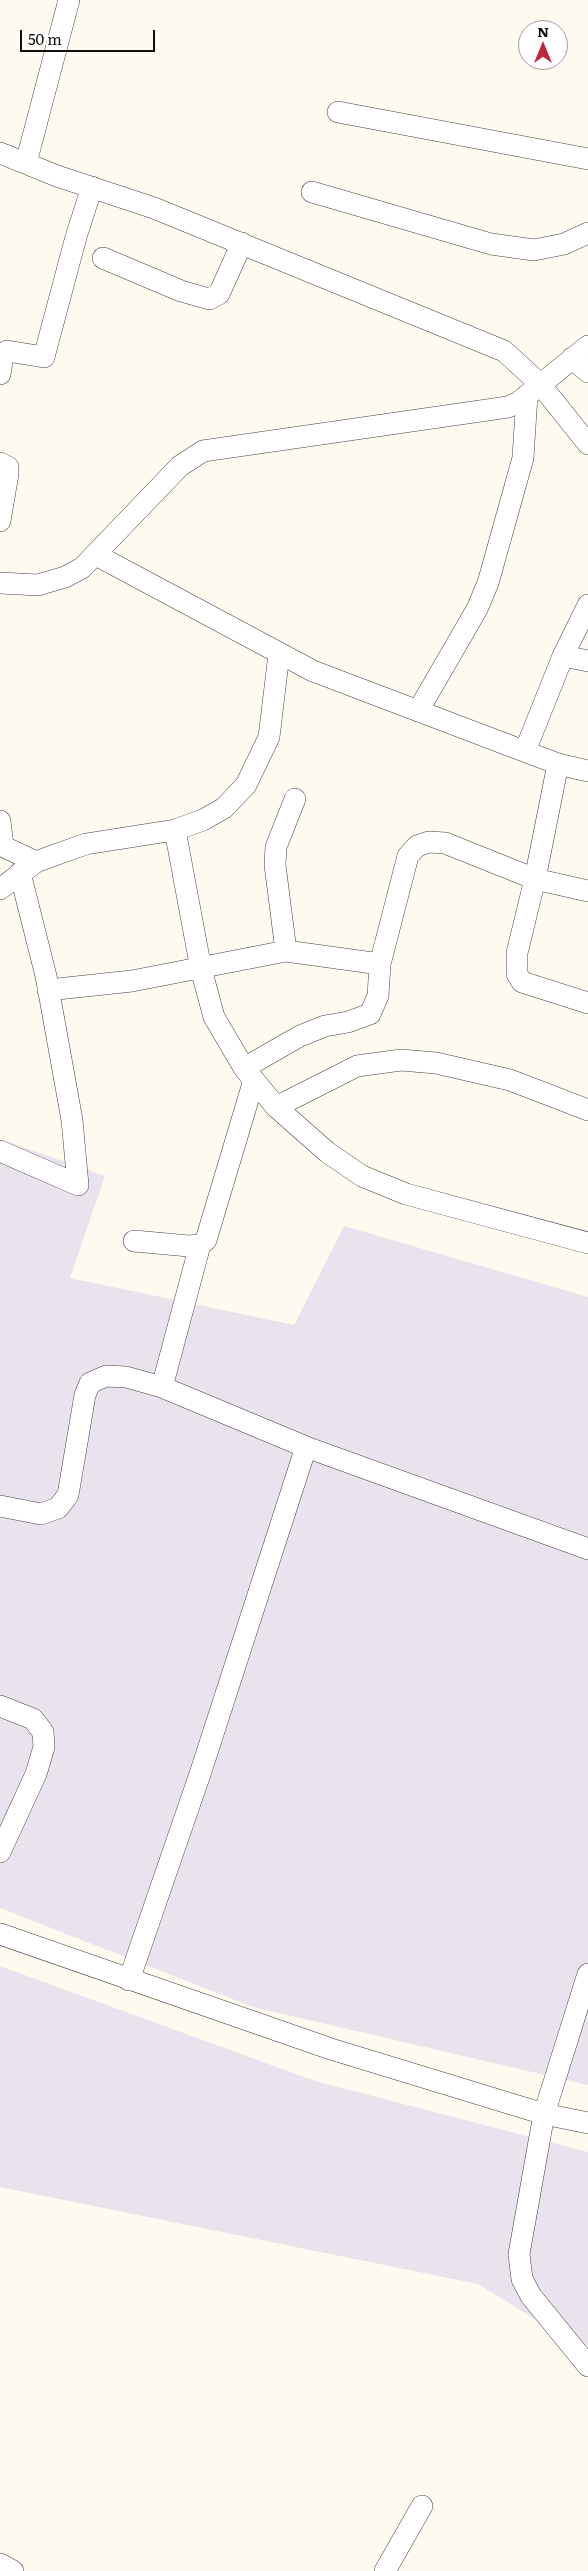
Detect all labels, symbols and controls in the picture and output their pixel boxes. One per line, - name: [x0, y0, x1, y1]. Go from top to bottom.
- scale bar: [22, 20, 158, 52]
- north arrow: [518, 20, 568, 70]
- text: N: [537, 21, 549, 41]
- text: 50 m: [28, 27, 62, 50]

